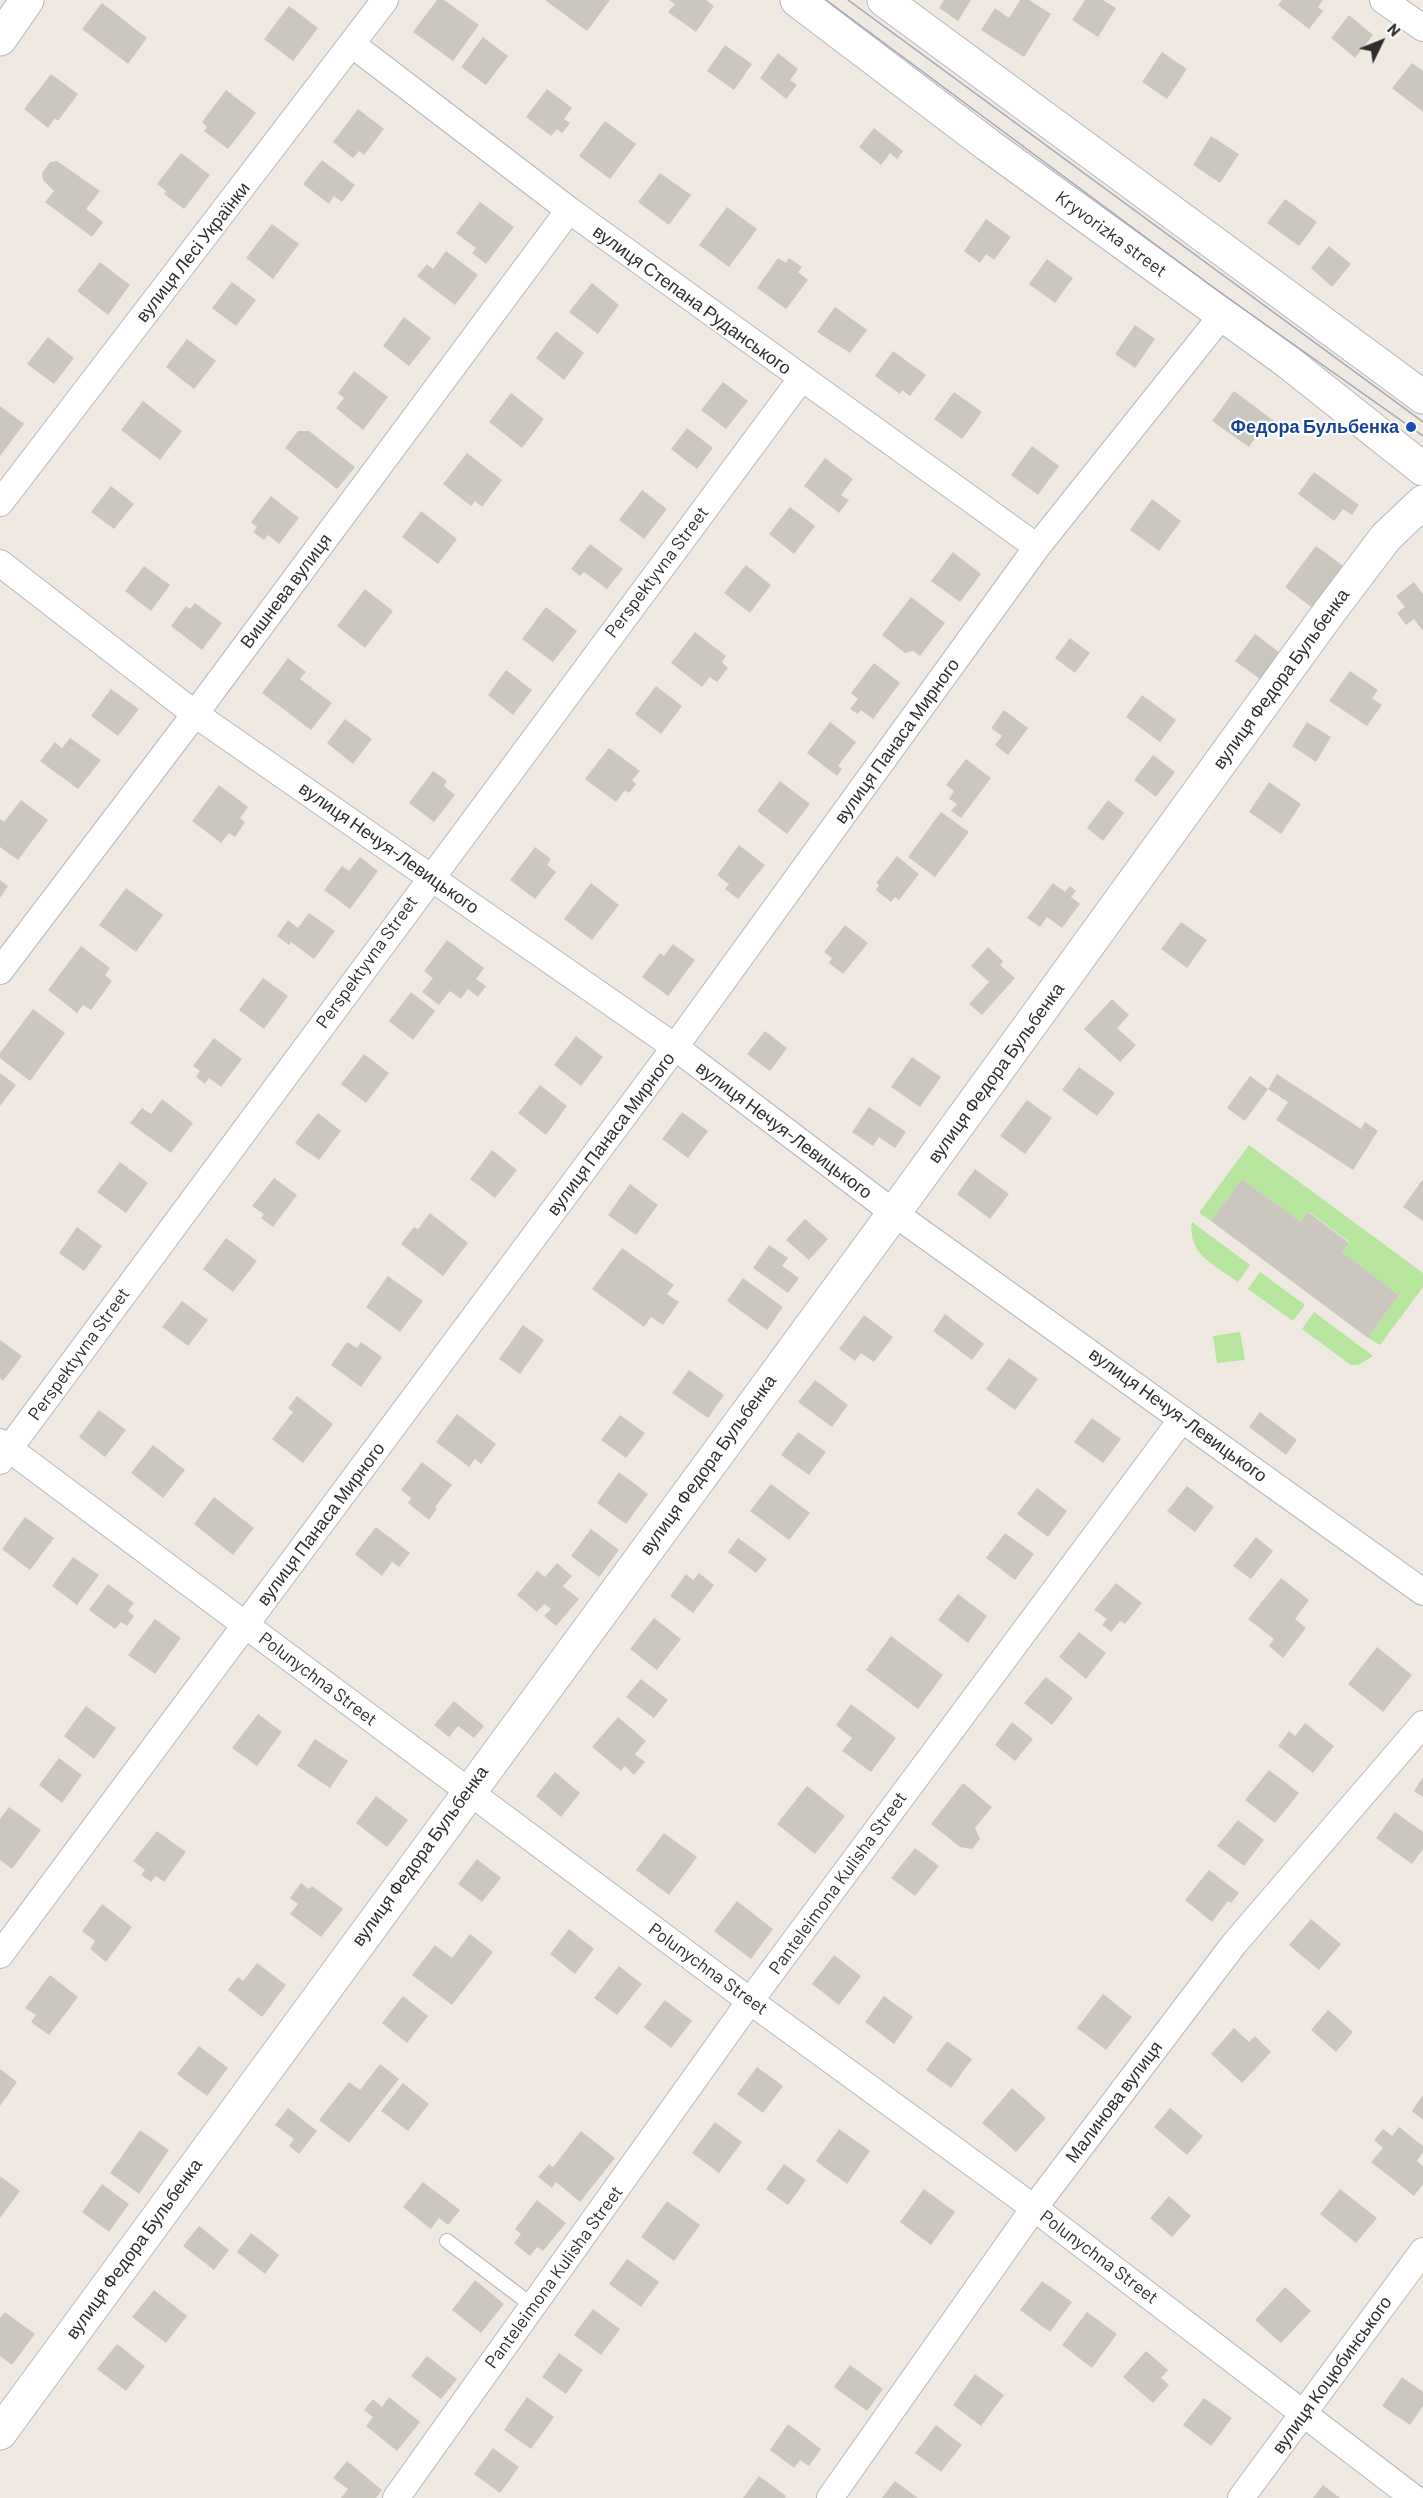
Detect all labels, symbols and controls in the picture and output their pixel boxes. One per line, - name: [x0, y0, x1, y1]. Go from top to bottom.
- north arrow: [1351, 12, 1411, 72]
- text: N: [1384, 19, 1405, 40]
- street label: вулиця Лесі Українки: [132, 178, 254, 326]
- street label: Kryvorizka street: [1051, 186, 1171, 282]
- street label: вулиця Степана Руданського: [589, 221, 795, 379]
- place label: Федора Бульбенка: [1231, 416, 1399, 438]
- marker: Федора Бульбенка: [1404, 420, 1418, 434]
- street label: Perspektyvna Street: [601, 502, 713, 642]
- street label: Вишнева вулиця: [236, 529, 336, 653]
- street label: вулиця Федора Бульбенка: [1208, 585, 1354, 773]
- street label: вулиця Панаса Мирного: [830, 654, 964, 828]
- street label: вулиця Нечуя-Левицького: [295, 778, 483, 918]
- street label: Perspektyvna Street: [312, 892, 422, 1032]
- street label: вулиця Федора Бульбенка: [923, 979, 1069, 1167]
- street label: вулиця Панаса Мирного: [543, 1048, 679, 1220]
- street label: вулиця Нечуя-Левицького: [692, 1057, 876, 1203]
- street label: Perspektyvna Street: [24, 1284, 134, 1424]
- street label: вулиця Нечуя-Левицького: [1085, 1343, 1271, 1487]
- street label: вулиця Федора Бульбенка: [635, 1371, 781, 1559]
- street label: вулиця Панаса Мирного: [253, 1438, 389, 1610]
- street label: Polunychna Street: [255, 1628, 381, 1730]
- street label: вулиця Федора Бульбенка: [347, 1762, 493, 1950]
- street label: Panteleimona Kulisha Street: [764, 1787, 912, 1979]
- street label: Polunychna Street: [644, 1918, 772, 2020]
- street label: Малинова вулиця: [1061, 2037, 1167, 2167]
- street label: вулиця Федора Бульбенка: [61, 2155, 207, 2343]
- street label: Panteleimona Kulisha Street: [480, 2181, 628, 2373]
- street label: Polunychna Street: [1036, 2206, 1162, 2308]
- street label: вулиця Коцюбинського: [1268, 2292, 1396, 2458]

